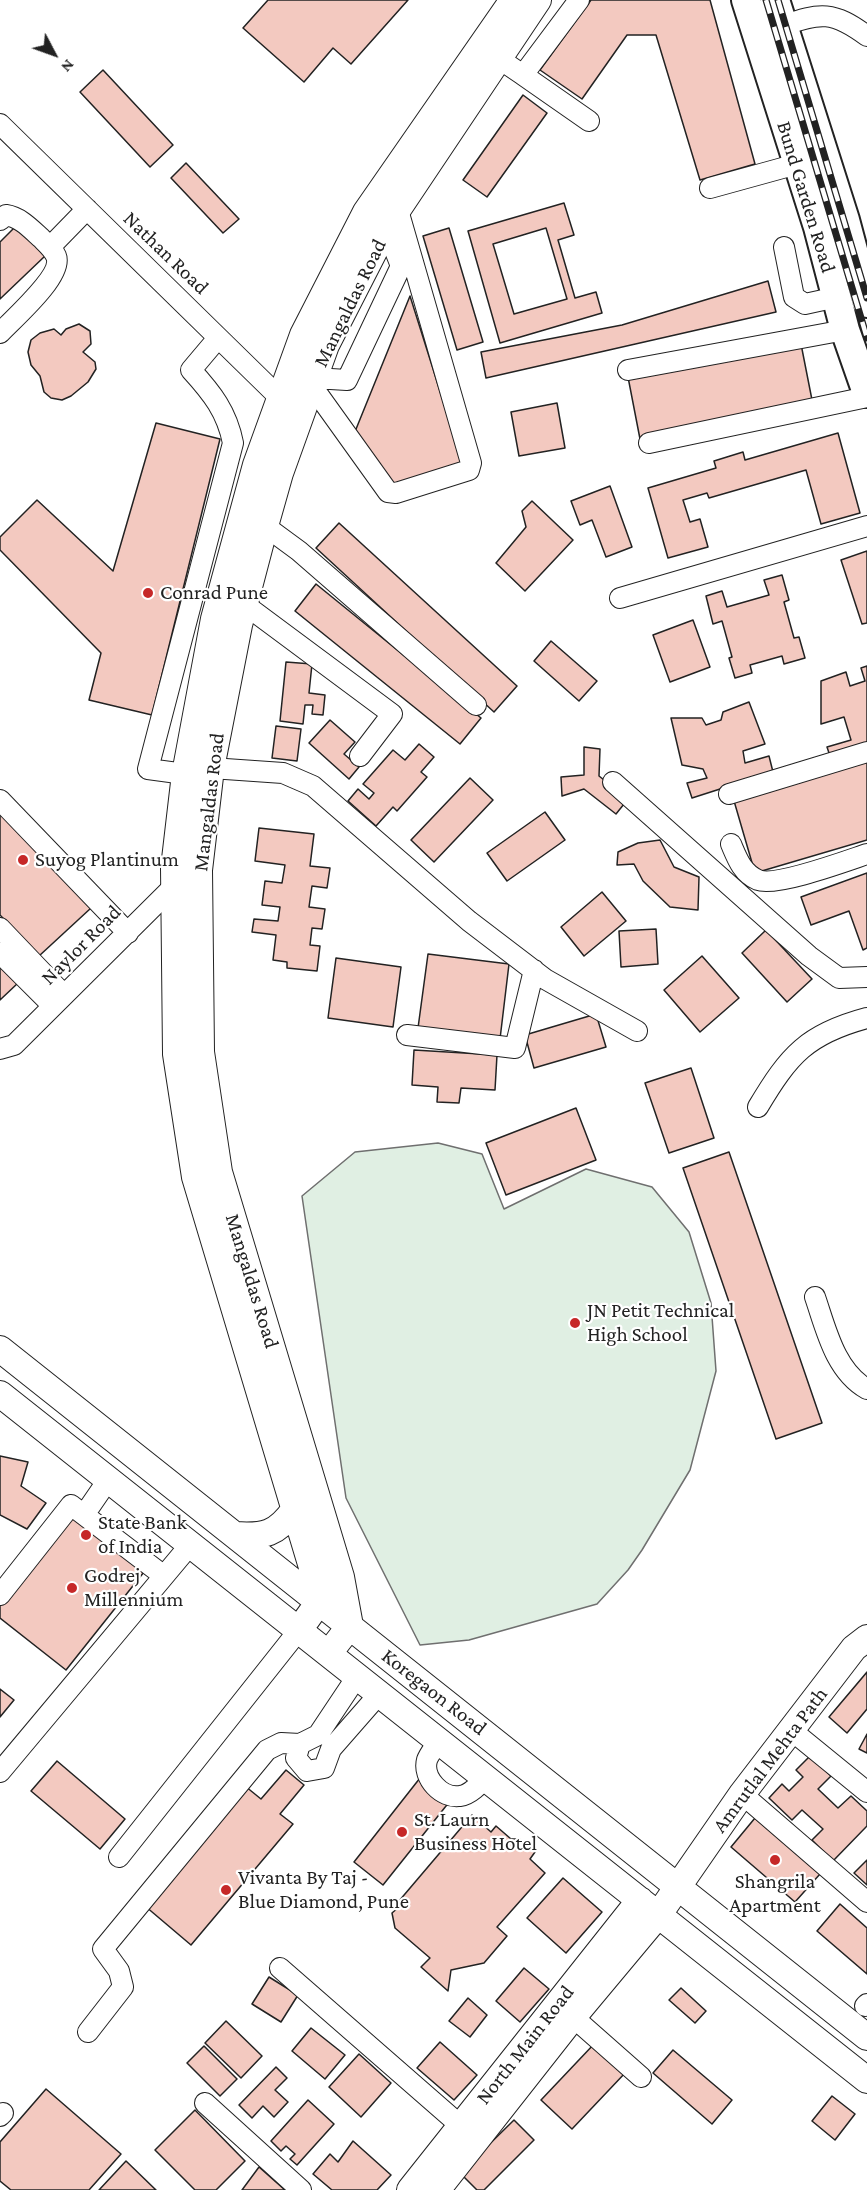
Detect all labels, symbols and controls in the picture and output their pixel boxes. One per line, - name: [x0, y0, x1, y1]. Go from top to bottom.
- north arrow: [24, 24, 84, 84]
- text: N: [58, 56, 78, 76]
- street label: Bund Garden Road: [771, 118, 841, 276]
- street label: Nathan Road: [118, 206, 214, 300]
- street label: Mangaldas Road: [308, 235, 392, 371]
- place label: Conrad Pune: [160, 580, 268, 606]
- marker: Conrad Pune: [141, 586, 155, 600]
- street label: Mangaldas Road: [188, 731, 230, 873]
- place label: Suyog Plantinum: [35, 847, 179, 873]
- marker: Suyog Plantinum: [16, 853, 30, 867]
- street label: Naylor Road: [36, 900, 126, 990]
- street label: Mangaldas Road: [220, 1211, 284, 1351]
- place label: JN Petit Technical High School: [587, 1298, 734, 1348]
- marker: JN Petit Technical High School: [568, 1316, 582, 1330]
- place label: State Bank of India: [98, 1510, 187, 1560]
- marker: State Bank of India: [79, 1528, 93, 1542]
- place label: Godrej Millennium: [84, 1563, 183, 1613]
- marker: Godrej Millennium: [65, 1581, 79, 1595]
- street label: Koregaon Road: [376, 1643, 492, 1741]
- street label: Amrutlal Mehta Path: [707, 1682, 833, 1838]
- place label: St. Laurn Business Hotel: [414, 1807, 537, 1857]
- marker: St. Laurn Business Hotel: [395, 1825, 409, 1839]
- marker: Shangrila Apartment: [768, 1853, 782, 1867]
- place label: Vivanta By Taj - Blue Diamond, Pune: [238, 1865, 409, 1915]
- place label: Shangrila Apartment: [729, 1869, 821, 1919]
- marker: Vivanta By Taj - Blue Diamond, Pune: [219, 1883, 233, 1897]
- street label: North Main Road: [471, 1980, 579, 2110]

